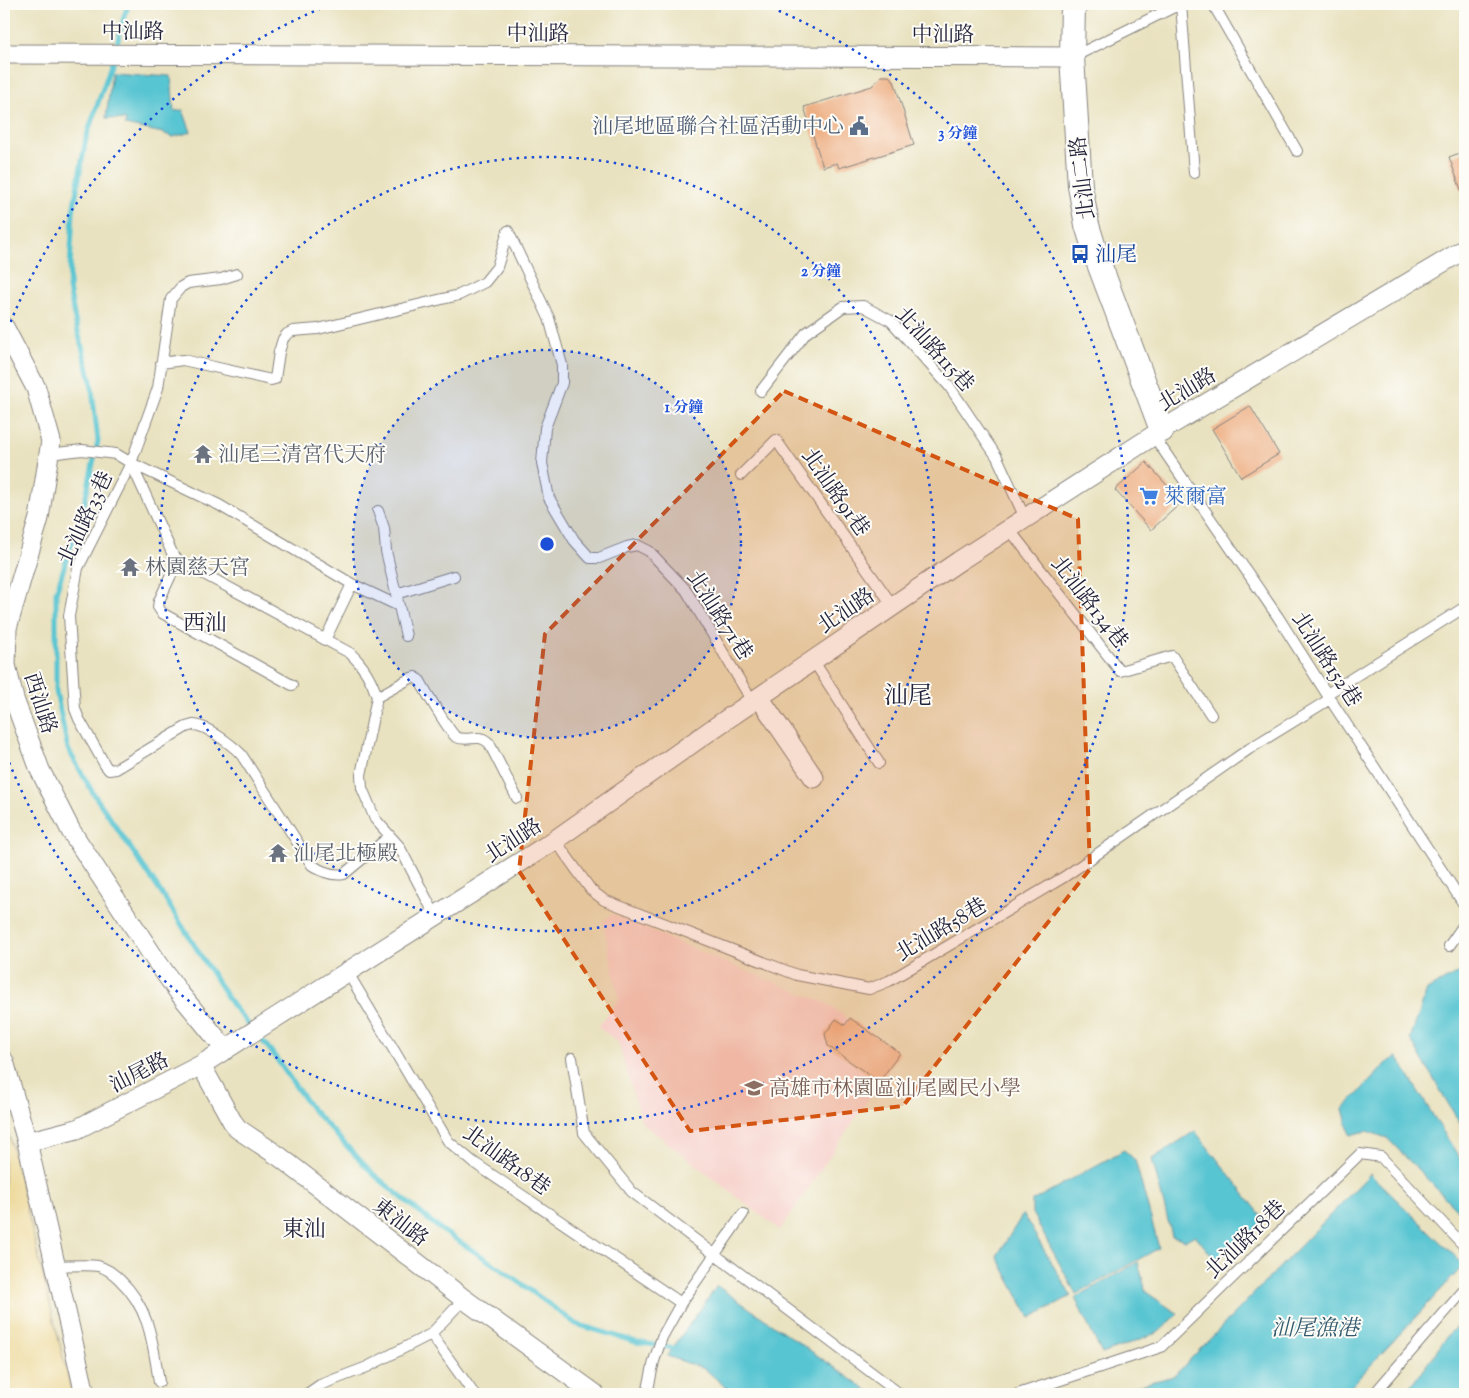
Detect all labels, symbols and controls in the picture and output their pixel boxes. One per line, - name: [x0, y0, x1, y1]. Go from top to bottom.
- street label: 中汕路: [102, 18, 165, 48]
- street label: 中汕路: [507, 20, 570, 50]
- street label: 中汕路: [912, 21, 975, 51]
- place label: 汕尾地區聯合社區活動中心: [592, 113, 844, 143]
- public building icon: 汕尾地區聯合社區活動中心: [848, 115, 870, 137]
- text: 3 分鐘: [938, 124, 978, 145]
- street label: 北汕二路: [1064, 134, 1104, 221]
- place label: 汕尾: [1095, 241, 1137, 271]
- bus stop icon: 汕尾: [1069, 243, 1091, 265]
- text: 2 分鐘: [801, 262, 841, 283]
- street label: 北汕路115巷: [887, 301, 980, 400]
- street label: 北汕路: [1153, 362, 1223, 420]
- text: 1 分鐘: [665, 398, 703, 419]
- place label: 汕尾三清宮代天府: [218, 441, 386, 471]
- temple icon: 汕尾三清宮代天府: [192, 443, 214, 465]
- street label: 北汕路91巷: [793, 443, 876, 543]
- street label: 北汕路33巷: [52, 467, 122, 571]
- place label: 萊爾富: [1164, 483, 1227, 513]
- supermarket icon: 萊爾富: [1138, 485, 1160, 507]
- centre of rings: [538, 535, 556, 553]
- street label: 北汕路134巷: [1043, 551, 1134, 656]
- place label: 林園慈天宮: [145, 554, 250, 584]
- temple icon: 林園慈天宮: [119, 556, 141, 578]
- street label: 北汕路71巷: [678, 565, 759, 667]
- street label: 北汕路: [813, 582, 882, 642]
- street label: 北汕路152巷: [1283, 607, 1367, 714]
- district label: 西汕: [183, 609, 227, 641]
- street label: 西汕路: [15, 669, 63, 738]
- district label: 汕尾: [884, 680, 932, 714]
- street label: 北汕路: [480, 812, 549, 871]
- place label: 汕尾北極殿: [293, 840, 398, 870]
- temple icon: 汕尾北極殿: [267, 842, 289, 864]
- street label: 北汕路58巷: [891, 892, 993, 970]
- street label: 汕尾路: [105, 1046, 175, 1101]
- place label: 高雄市林園區汕尾國民小學: [769, 1075, 1021, 1105]
- school or university icon: 高雄市林園區汕尾國民小學: [743, 1077, 765, 1099]
- street label: 北汕路18巷: [456, 1120, 556, 1204]
- street label: 東汕路: [366, 1192, 434, 1255]
- street label: 北汕路18巷: [1199, 1194, 1293, 1287]
- district label: 東汕: [282, 1215, 326, 1247]
- water label: 汕尾漁港: [1271, 1314, 1362, 1346]

